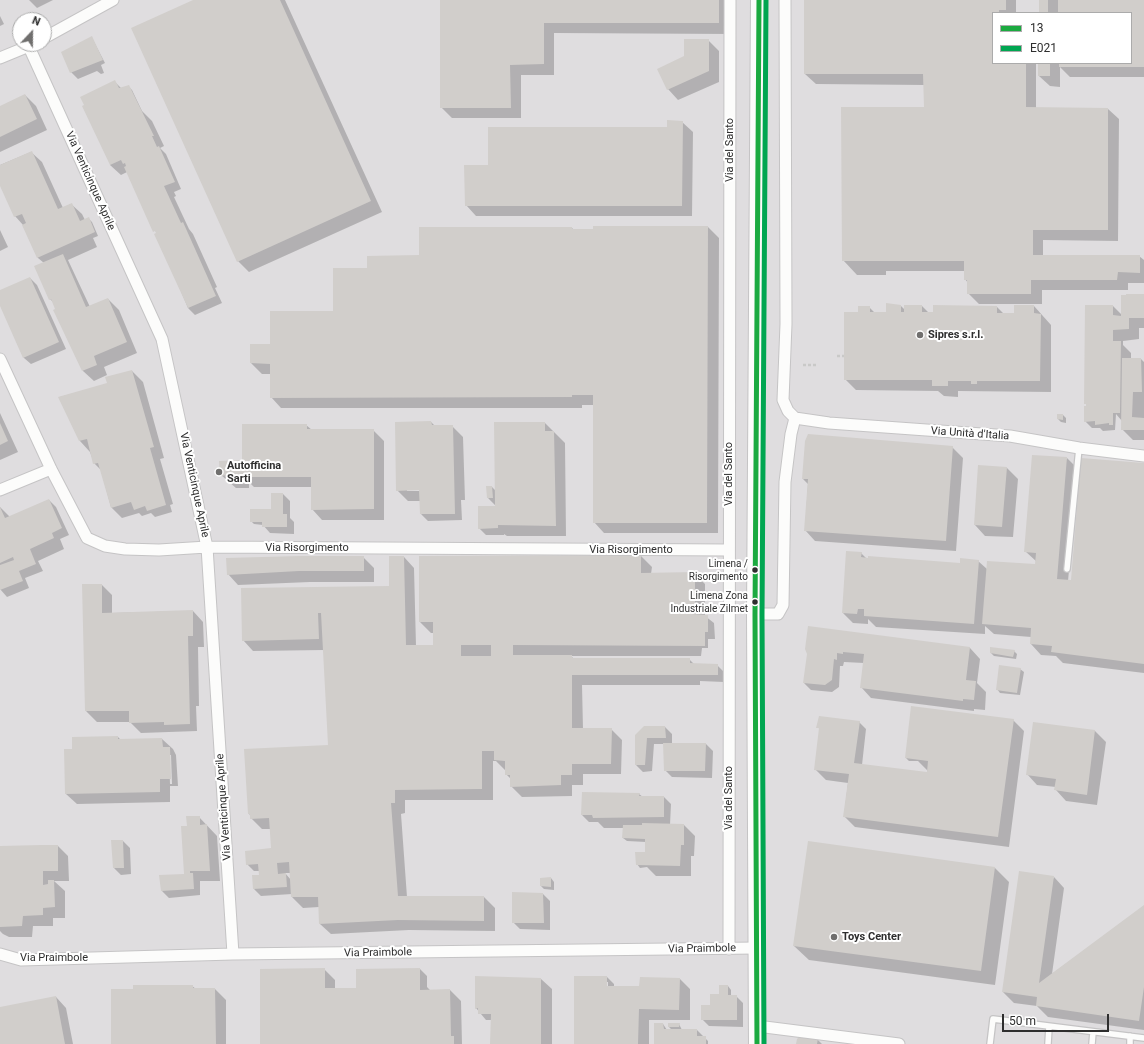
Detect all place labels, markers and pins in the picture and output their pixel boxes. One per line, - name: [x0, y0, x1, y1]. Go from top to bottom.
- place label: Sipres s.r.l.: [928, 328, 983, 342]
- marker: Sipres s.r.l.: [915, 330, 925, 340]
- place label: Autofficina Sarti: [227, 459, 281, 485]
- marker: Autofficina Sarti: [214, 467, 224, 477]
- place label: Limena / Risorgimento: [689, 558, 748, 582]
- marker: Limena / Risorgimento: [750, 565, 760, 575]
- place label: Limena Zona Industriale Zilmet: [670, 590, 748, 614]
- marker: Limena Zona Industriale Zilmet: [750, 597, 760, 607]
- place label: Toys Center: [842, 930, 901, 944]
- marker: Toys Center: [829, 932, 839, 942]

